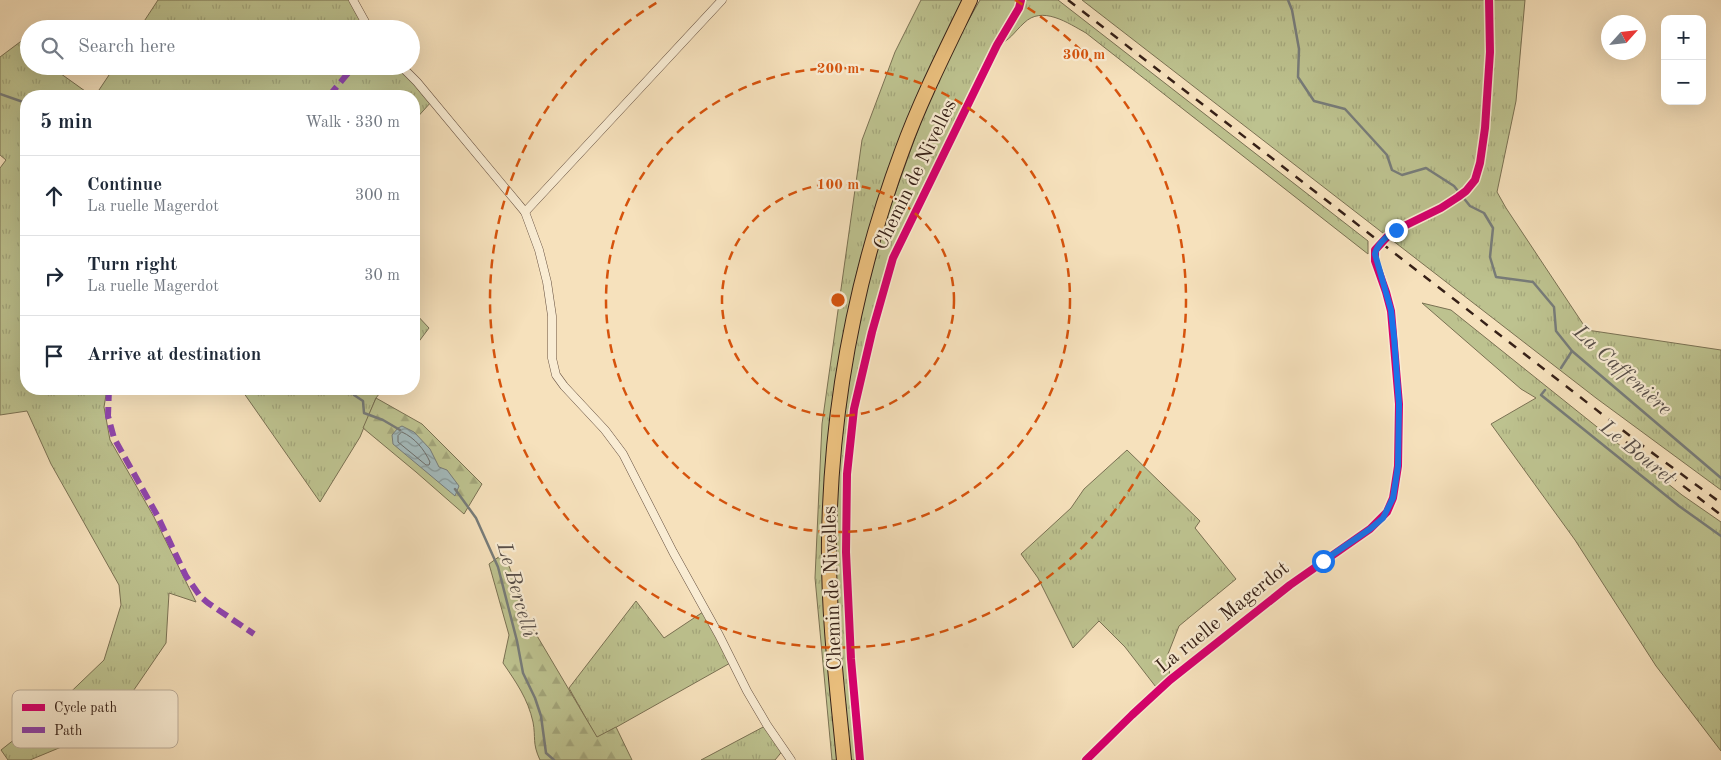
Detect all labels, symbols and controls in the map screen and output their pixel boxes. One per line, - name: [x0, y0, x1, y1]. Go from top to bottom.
- north arrow: [1601, 15, 1646, 60]
- map controls: [1661, 15, 1706, 105]
- button: +: [1661, 15, 1706, 60]
- search box: [20, 20, 420, 75]
- icon: search: [38, 34, 66, 62]
- text: Search here: [78, 38, 175, 57]
- text: 300 m: [1063, 48, 1105, 63]
- button: −: [1661, 60, 1706, 105]
- text: 200 m: [817, 62, 859, 77]
- street label: Chemin de Nivelles: [871, 97, 961, 253]
- text: 5 min: [40, 112, 93, 133]
- text: Walk · 330 m: [305, 115, 400, 131]
- text: Continue: [87, 176, 162, 195]
- text: 100 m: [817, 178, 859, 193]
- icon: ahead: [40, 182, 68, 210]
- text: 300 m: [355, 188, 400, 204]
- text: La ruelle Magerdot: [87, 199, 219, 215]
- route end: [1385, 219, 1408, 242]
- text: Turn right: [87, 256, 177, 275]
- icon: right: [40, 262, 68, 290]
- text: 30 m: [364, 268, 400, 284]
- text: La ruelle Magerdot: [87, 279, 219, 295]
- centre of rings: [829, 291, 847, 309]
- water label: La Caffenière: [1568, 321, 1675, 420]
- icon: arrive: [40, 342, 68, 370]
- text: Arrive at destination: [87, 346, 261, 365]
- water label: Le Bouret: [1595, 416, 1679, 489]
- street label: Chemin de Nivelles: [820, 505, 846, 671]
- water label: Le Bercelli: [492, 539, 540, 640]
- route start: [1312, 550, 1335, 573]
- street label: La ruelle Magerdot: [1153, 558, 1293, 678]
- legend: [12, 690, 178, 748]
- text: Cycle path: [54, 701, 117, 715]
- text: Path: [54, 724, 83, 738]

